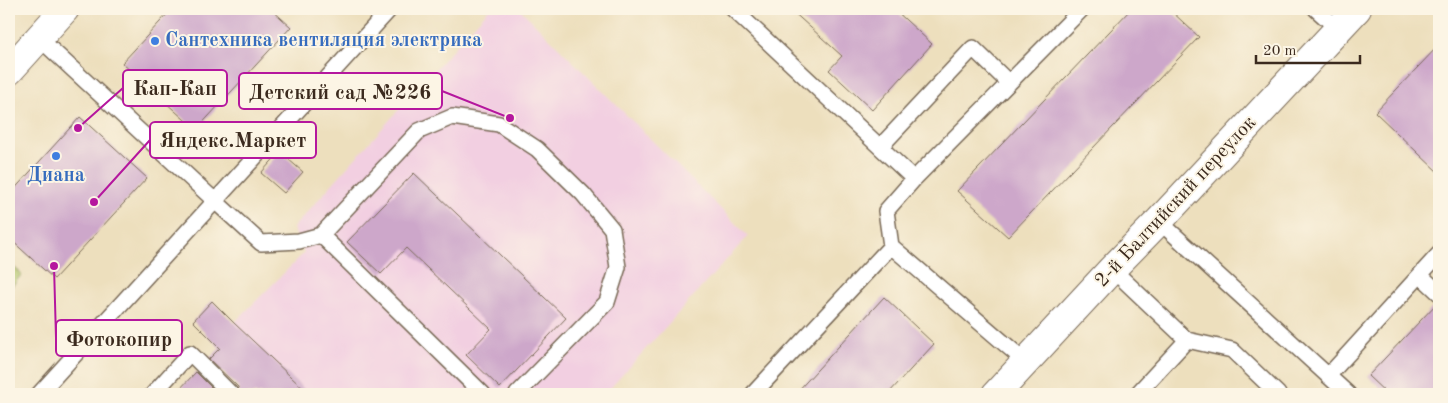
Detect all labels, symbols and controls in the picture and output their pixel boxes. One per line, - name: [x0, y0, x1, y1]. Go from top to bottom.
- place label: Сантехника вентиляция электрика: [165, 31, 482, 51]
- scale bar: [1256, 32, 1359, 64]
- marker: Сантехника вентиляция электрика: [149, 35, 161, 47]
- text: 20 m: [1263, 44, 1297, 59]
- callout: Кап-Кап: [123, 70, 227, 106]
- callout: Детский сад №226: [239, 73, 442, 109]
- text: Кап-Кап: [133, 79, 217, 100]
- text: Детский сад №226: [249, 83, 431, 104]
- street label: 2-й Балтийский переулок: [1092, 113, 1260, 291]
- callout: Яндекс.Маркет: [150, 122, 316, 158]
- text: Яндекс.Маркет: [160, 131, 306, 152]
- marker: Диана: [50, 150, 62, 162]
- place label: Диана: [27, 166, 85, 186]
- callout: Фотокопир: [56, 320, 182, 356]
- text: Фотокопир: [66, 330, 172, 351]

